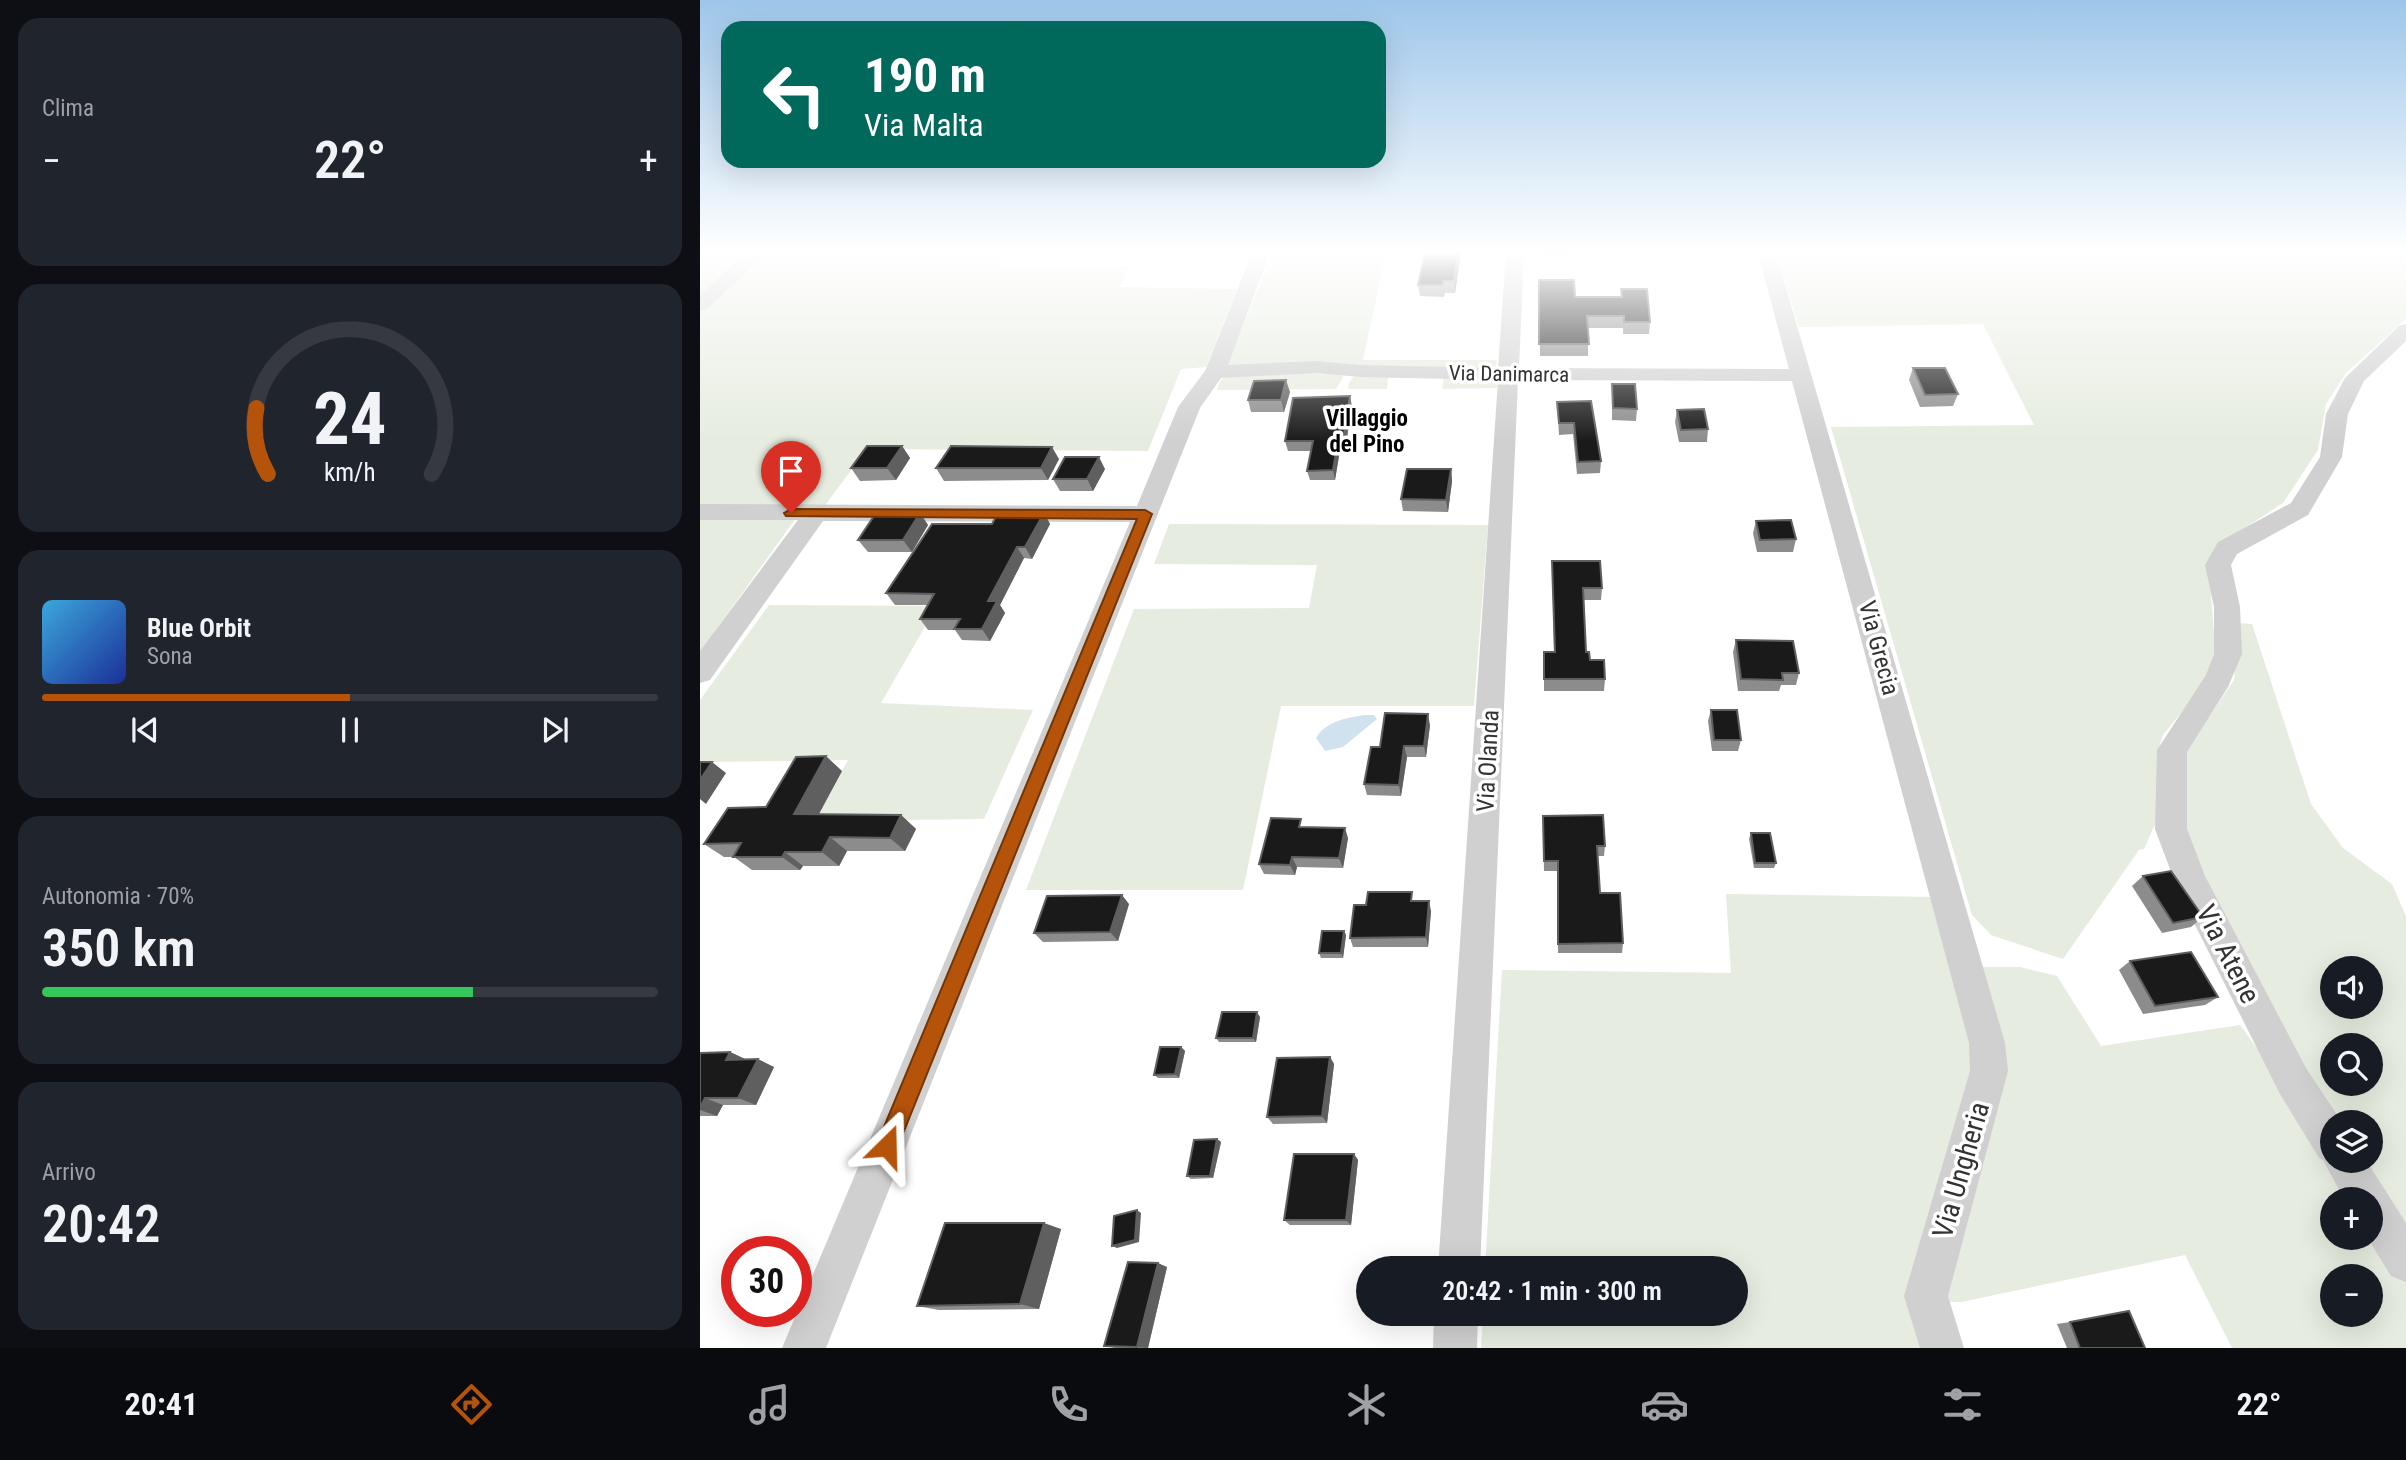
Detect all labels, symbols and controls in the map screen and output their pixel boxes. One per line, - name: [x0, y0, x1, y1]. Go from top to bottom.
- text: 190 m: [864, 47, 986, 104]
- icon: left: [749, 49, 840, 140]
- text: Clima: [42, 95, 94, 122]
- text: Via Malta: [864, 106, 984, 144]
- text: 22°: [314, 130, 386, 191]
- text: −: [42, 139, 61, 183]
- text: +: [639, 139, 658, 183]
- street label: Via Danimarca: [1449, 361, 1569, 387]
- text: 24: [313, 376, 387, 462]
- district label: Villaggio del Pino: [1326, 405, 1408, 458]
- pin: [761, 441, 821, 513]
- icon: arrive: [772, 452, 810, 490]
- text: km/h: [324, 458, 376, 487]
- street label: Via Grecia: [1853, 598, 1905, 698]
- text: Blue Orbit: [147, 613, 251, 643]
- text: Sona: [147, 643, 193, 670]
- street label: Via Olanda: [1471, 709, 1505, 813]
- icon: previous: [126, 711, 164, 749]
- icon: pause: [331, 711, 369, 749]
- icon: next: [536, 711, 574, 749]
- text: Autonomia · 70%: [42, 883, 194, 910]
- street label: Via Atene: [2189, 899, 2267, 1009]
- text: 350 km: [42, 918, 196, 979]
- map controls: [2320, 956, 2383, 1327]
- button: sound: [2320, 956, 2383, 1019]
- button: search: [2320, 1033, 2383, 1096]
- street label: Via Ungheria: [1926, 1098, 1996, 1242]
- position arrow: [850, 1109, 924, 1183]
- button: layers: [2320, 1110, 2383, 1173]
- text: Arrivo: [42, 1159, 96, 1186]
- button: +: [2320, 1187, 2383, 1250]
- text: 20:42: [42, 1194, 160, 1255]
- speed limit sign: 30: [721, 1236, 812, 1327]
- button: −: [2320, 1264, 2383, 1327]
- text: 20:42 · 1 min · 300 m: [1442, 1276, 1662, 1306]
- icon: directions: [447, 1380, 496, 1429]
- icon: music: [745, 1380, 794, 1429]
- icon: phone: [1044, 1380, 1093, 1429]
- icon: climate: [1342, 1380, 1391, 1429]
- icon: car: [1640, 1380, 1689, 1429]
- icon: filters: [1938, 1380, 1987, 1429]
- text: 20:41: [125, 1385, 198, 1423]
- text: 22°: [2237, 1385, 2281, 1423]

